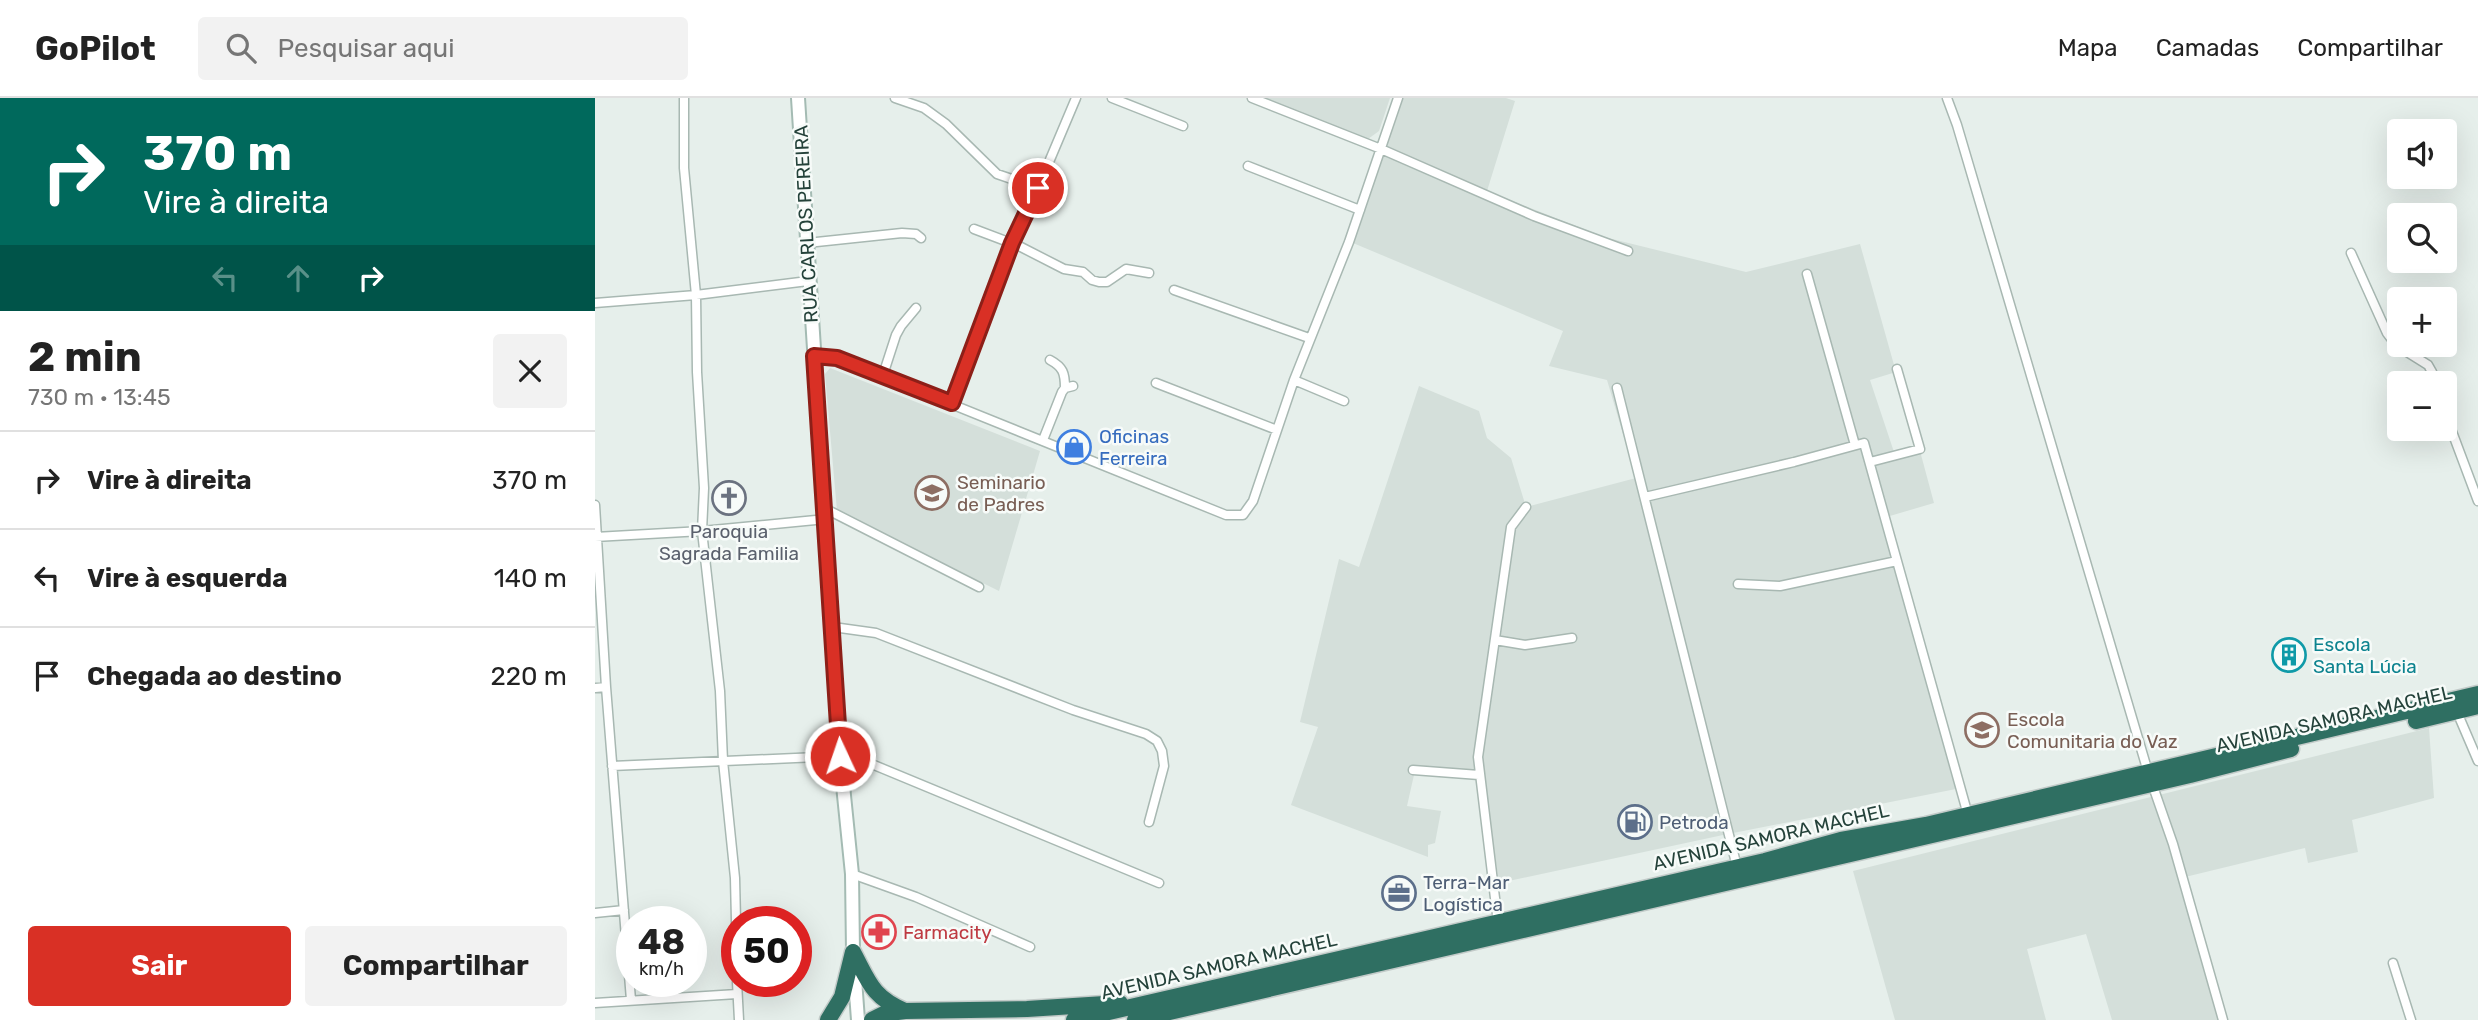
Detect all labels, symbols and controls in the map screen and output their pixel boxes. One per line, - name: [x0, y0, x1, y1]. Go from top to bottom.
- search box: [198, 17, 688, 80]
- text: GoPilot: [35, 29, 156, 68]
- icon: search: [222, 29, 260, 67]
- text: Pesquisar aqui: [278, 33, 454, 64]
- text: Mapa: [2058, 34, 2118, 62]
- text: Camadas: [2156, 34, 2259, 62]
- text: Compartilhar: [2297, 34, 2443, 62]
- map controls: [2387, 119, 2457, 441]
- button: sound: [2387, 119, 2457, 189]
- text: 370 m: [143, 124, 292, 182]
- street label: RUA CARLOS PEREIRA: [789, 124, 823, 323]
- icon: right: [28, 126, 119, 217]
- pin: [1008, 158, 1068, 218]
- icon: arrive: [1019, 169, 1057, 207]
- text: Vire à direita: [143, 183, 329, 221]
- button: search: [2387, 203, 2457, 273]
- icon: left: [206, 259, 244, 297]
- icon: ahead: [279, 259, 317, 297]
- icon: right: [352, 259, 390, 297]
- button: +: [2387, 287, 2457, 357]
- text: 2 min: [28, 332, 142, 382]
- button: close: [493, 334, 567, 408]
- button: −: [2387, 371, 2457, 441]
- text: 730 m · 13:45: [28, 383, 171, 411]
- place label: Oficinas Ferreira: [1099, 425, 1169, 470]
- shop icon: Oficinas Ferreira: [1055, 428, 1093, 466]
- icon: right: [28, 461, 66, 499]
- text: Vire à direita: [87, 465, 252, 496]
- text: 370 m: [492, 465, 567, 496]
- place label: Seminario de Padres: [957, 471, 1046, 516]
- school or university icon: Seminario de Padres: [913, 474, 951, 512]
- church icon: Paroquia Sagrada Familia: [710, 479, 748, 517]
- place label: Paroquia Sagrada Familia: [659, 520, 799, 565]
- icon: left: [28, 559, 66, 597]
- text: Vire à esquerda: [87, 563, 288, 594]
- text: 140 m: [494, 563, 567, 594]
- place label: Escola Santa Lúcia: [2313, 633, 2417, 678]
- building icon: Escola Santa Lúcia: [2270, 636, 2308, 674]
- icon: arrive: [28, 657, 66, 695]
- text: Chegada ao destino: [87, 661, 342, 692]
- text: 220 m: [490, 661, 567, 692]
- street label: AVENIDA SAMORA MACHEL: [2214, 681, 2455, 757]
- place label: Escola Comunitaria do Vaz: [2007, 708, 2178, 753]
- school or university icon: Escola Comunitaria do Vaz: [1963, 711, 2001, 749]
- position arrow: [803, 719, 877, 793]
- street label: AVENIDA SAMORA MACHEL: [1651, 799, 1892, 875]
- fuel station icon: Petroda: [1616, 803, 1654, 841]
- place label: Petroda: [1659, 811, 1729, 834]
- place label: Terra-Mar Logística: [1423, 871, 1510, 916]
- office icon: Terra-Mar Logística: [1380, 874, 1418, 912]
- speed limit sign: 50: [721, 906, 812, 997]
- pharmacy icon: Farmacity: [860, 913, 898, 951]
- text: 48: [638, 921, 685, 963]
- place label: Farmacity: [903, 921, 992, 944]
- button: Sair: [28, 926, 291, 1006]
- button: Compartilhar: [305, 926, 567, 1006]
- street label: AVENIDA SAMORA MACHEL: [1099, 928, 1340, 1004]
- text: km/h: [639, 958, 684, 980]

